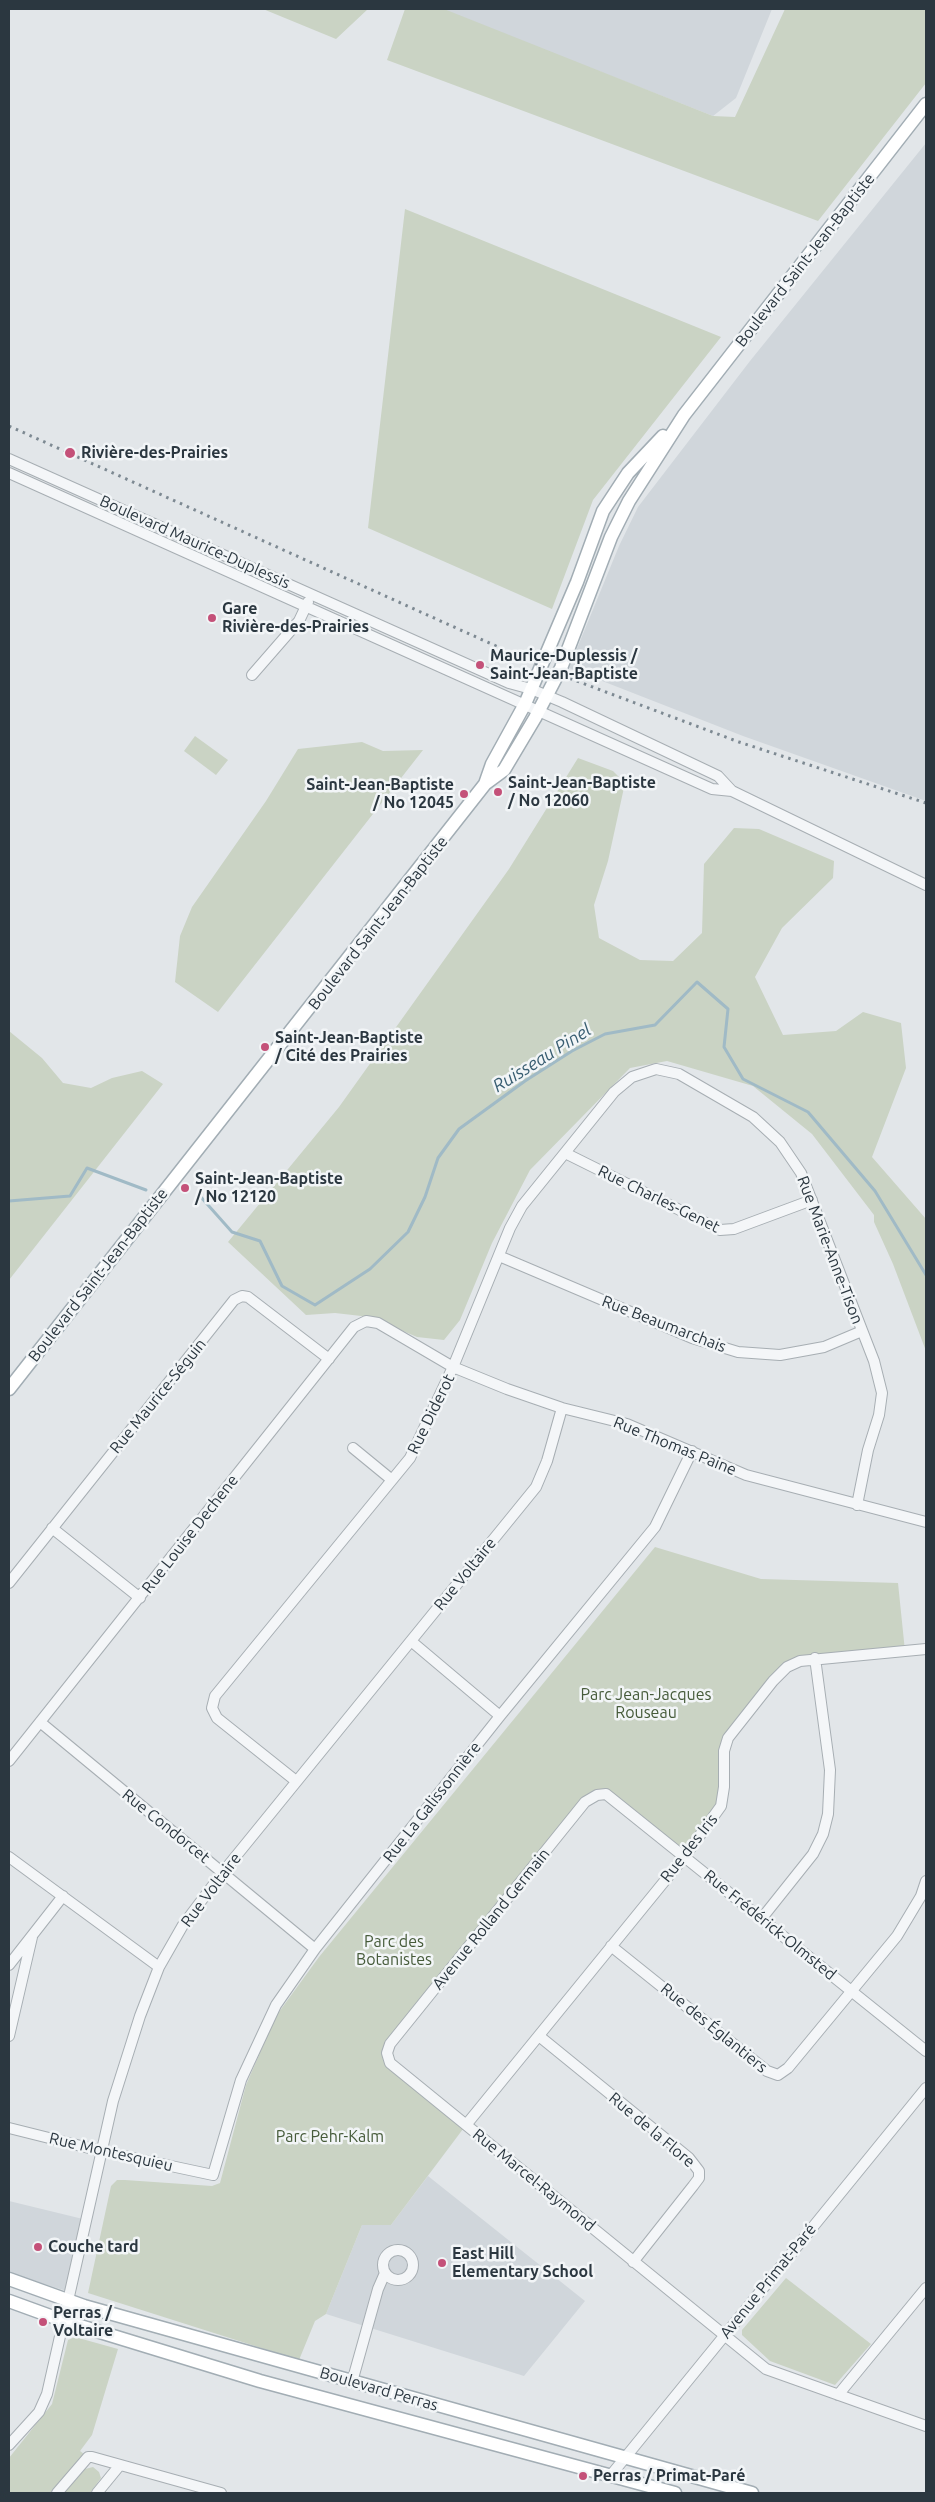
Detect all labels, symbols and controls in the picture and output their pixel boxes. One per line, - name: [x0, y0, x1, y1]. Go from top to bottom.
- street label: Boulevard Saint-Jean-Baptiste: [731, 169, 879, 351]
- place label: Rivière-des-Prairies: [81, 443, 228, 463]
- marker: Rivière-des-Prairies: [63, 446, 77, 460]
- street label: Boulevard Maurice-Duplessis: [97, 491, 293, 593]
- place label: Gare Rivière-des-Prairies: [222, 599, 369, 637]
- marker: Gare Rivière-des-Prairies: [206, 612, 218, 624]
- place label: Maurice-Duplessis / Saint-Jean-Baptiste: [490, 646, 638, 684]
- marker: Maurice-Duplessis / Saint-Jean-Baptiste: [474, 659, 486, 671]
- place label: Saint-Jean-Baptiste / No 12060: [508, 773, 656, 811]
- place label: Saint-Jean-Baptiste / No 12045: [306, 775, 454, 813]
- marker: Saint-Jean-Baptiste / No 12060: [492, 786, 504, 798]
- marker: Saint-Jean-Baptiste / No 12045: [458, 788, 470, 800]
- street label: Boulevard Saint-Jean-Baptiste: [304, 832, 452, 1014]
- water label: Ruisseau Pinel: [489, 1019, 595, 1097]
- place label: Saint-Jean-Baptiste / Cité des Prairies: [275, 1028, 423, 1066]
- marker: Saint-Jean-Baptiste / Cité des Prairies: [259, 1041, 271, 1053]
- street label: Rue Charles-Genet: [595, 1161, 723, 1237]
- place label: Saint-Jean-Baptiste / No 12120: [195, 1169, 343, 1207]
- street label: Rue Marie-Anne-Tison: [793, 1173, 867, 1327]
- marker: Saint-Jean-Baptiste / No 12120: [179, 1182, 191, 1194]
- street label: Boulevard Saint-Jean-Baptiste: [24, 1184, 172, 1366]
- street label: Rue Beaumarchais: [599, 1291, 729, 1357]
- street label: Rue Maurice-Séguin: [106, 1335, 210, 1457]
- street label: Rue Diderot: [403, 1371, 459, 1457]
- street label: Rue Thomas Paine: [611, 1413, 739, 1479]
- street label: Rue Louise Dechene: [138, 1471, 242, 1597]
- street label: Rue Voltaire: [430, 1534, 500, 1614]
- park label: Parc Jean-Jacques Rouseau: [581, 1685, 711, 1723]
- street label: Rue La Galissonnière: [379, 1738, 485, 1866]
- street label: Rue Condorcet: [118, 1785, 214, 1867]
- street label: Rue des Iris: [656, 1810, 722, 1886]
- street label: Avenue Rolland Germain: [428, 1844, 554, 1994]
- street label: Rue Voltaire: [177, 1849, 245, 1931]
- street label: Rue Frédérick-Olmsted: [700, 1866, 840, 1984]
- park label: Parc des Botanistes: [356, 1932, 432, 1970]
- street label: Rue des Églantiers: [657, 1979, 771, 2077]
- street label: Rue de la Flore: [605, 2088, 699, 2172]
- street label: Rue Marcel-Raymond: [469, 2125, 599, 2235]
- park label: Parc Pehr-Kalm: [276, 2127, 384, 2147]
- street label: Rue Montesquieu: [47, 2128, 175, 2176]
- street label: Avenue Primat-Paré: [716, 2220, 820, 2342]
- place label: Couche tard: [48, 2237, 139, 2257]
- marker: Couche tard: [32, 2241, 44, 2253]
- place label: East Hill Elementary School: [452, 2244, 593, 2282]
- marker: East Hill Elementary School: [436, 2257, 448, 2269]
- place label: Perras / Voltaire: [53, 2303, 113, 2341]
- marker: Perras / Voltaire: [37, 2316, 49, 2328]
- street label: Boulevard Perras: [318, 2363, 440, 2415]
- place label: Perras / Primat-Paré: [593, 2466, 745, 2486]
- marker: Perras / Primat-Paré: [577, 2470, 589, 2482]

